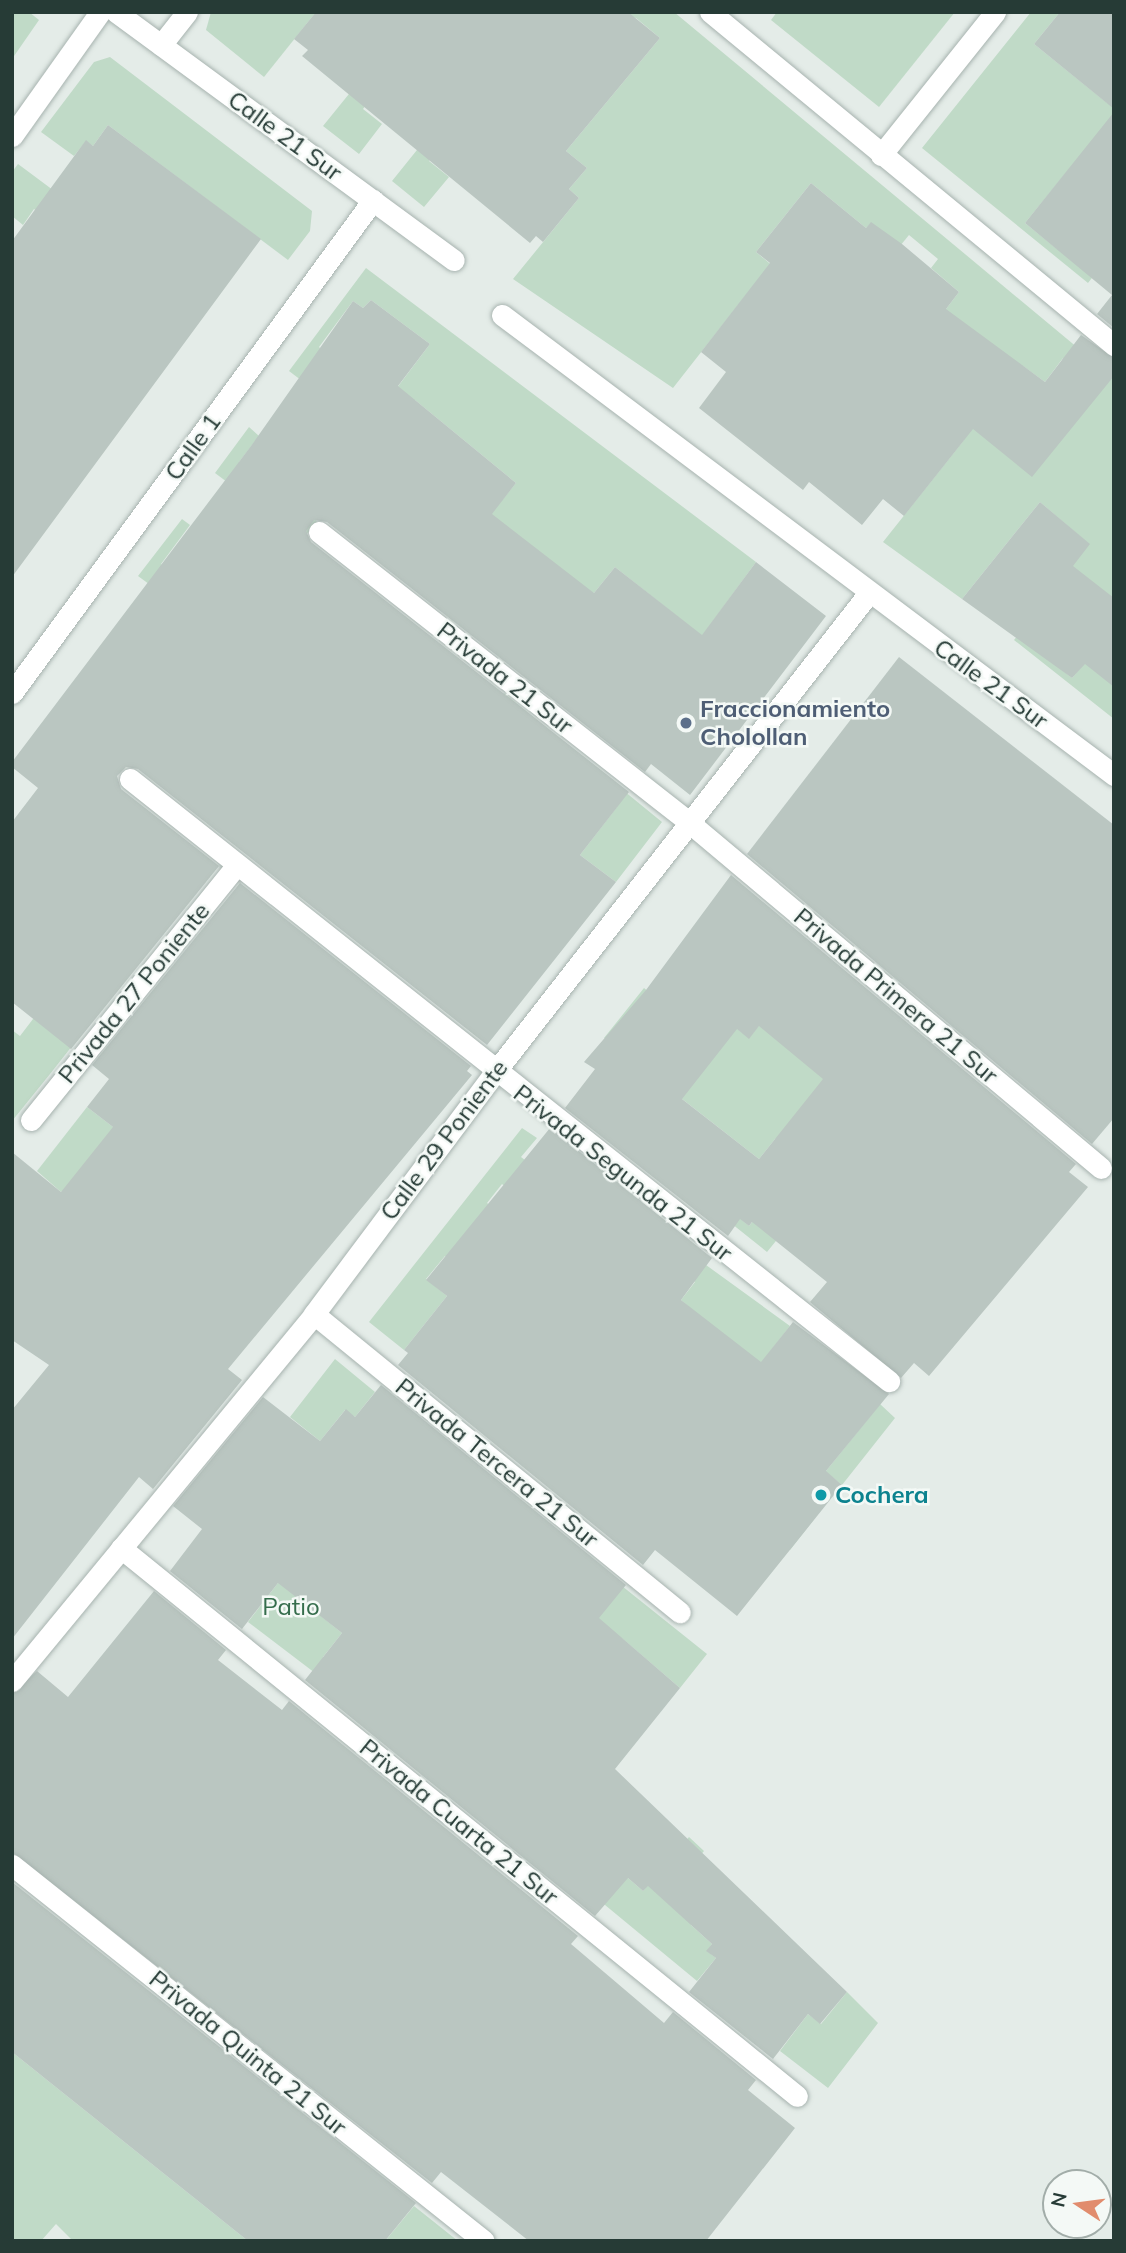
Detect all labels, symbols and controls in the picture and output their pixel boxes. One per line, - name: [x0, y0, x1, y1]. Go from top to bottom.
- street label: Calle 21 Sur: [222, 85, 348, 187]
- street label: Calle 1: [159, 408, 227, 486]
- street label: Privada 21 Sur: [431, 616, 579, 740]
- street label: Calle 21 Sur: [928, 633, 1054, 735]
- place label: Fraccionamiento Cholollan: [700, 695, 890, 751]
- marker: Fraccionamiento Cholollan: [678, 715, 694, 731]
- street label: Privada 27 Poniente: [52, 897, 216, 1089]
- street label: Privada Primera 21 Sur: [788, 902, 1004, 1090]
- street label: Calle 29 Poniente: [374, 1054, 514, 1226]
- street label: Privada Segunda 21 Sur: [508, 1079, 738, 1267]
- street label: Privada Tercera 21 Sur: [390, 1372, 604, 1554]
- place label: Cochera: [835, 1481, 929, 1509]
- marker: Cochera: [813, 1487, 829, 1503]
- park label: Patio: [262, 1593, 320, 1621]
- street label: Privada Cuarta 21 Sur: [354, 1733, 564, 1911]
- street label: Privada Quinta 21 Sur: [144, 1965, 352, 2141]
- north arrow: [1042, 2169, 1112, 2239]
- text: N: [1045, 2190, 1072, 2209]

